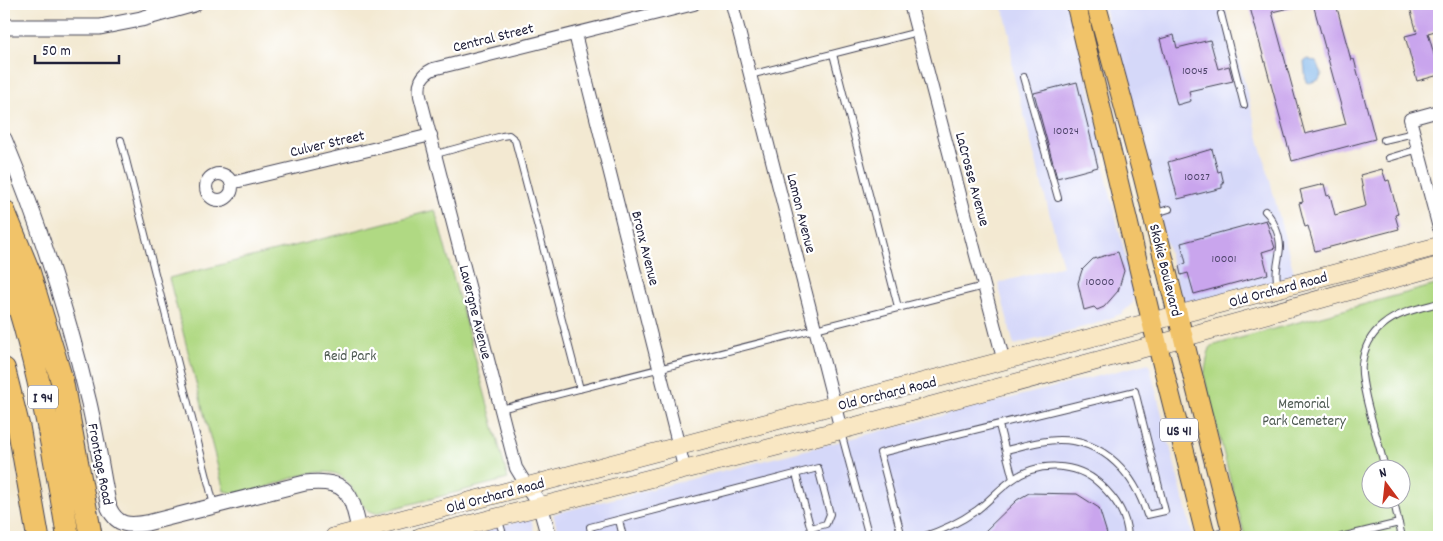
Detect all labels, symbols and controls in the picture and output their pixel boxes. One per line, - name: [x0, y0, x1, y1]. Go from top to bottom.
- street label: Central Street: [451, 18, 537, 60]
- scale bar: [35, 32, 119, 64]
- text: 50 m: [42, 41, 71, 63]
- house number: 10045: [1182, 63, 1208, 80]
- house number: 10024: [1053, 123, 1079, 140]
- street label: Culver Street: [288, 126, 367, 164]
- street label: LaCrosse Avenue: [948, 130, 994, 229]
- house number: 10027: [1184, 169, 1210, 186]
- street label: Lamon Avenue: [780, 171, 821, 256]
- street label: Bronx Avenue: [624, 209, 664, 289]
- street label: Skokie Boulevard: [1142, 222, 1186, 319]
- house number: 10001: [1212, 251, 1236, 268]
- street label: Lavergne Avenue: [452, 263, 496, 362]
- street label: Old Orchard Road: [1227, 267, 1330, 315]
- house number: 10000: [1086, 274, 1114, 291]
- park label: Reid Park: [324, 346, 376, 368]
- street label: Old Orchard Road: [836, 372, 939, 418]
- road number: I 94: [28, 386, 58, 408]
- park label: Memorial Park Cemetery: [1262, 394, 1347, 433]
- road number: US 41: [1160, 418, 1198, 442]
- street label: Frontage Road: [80, 421, 118, 507]
- north arrow: [1360, 458, 1410, 508]
- text: N: [1377, 463, 1389, 484]
- street label: Old Orchard Road: [444, 473, 547, 521]

